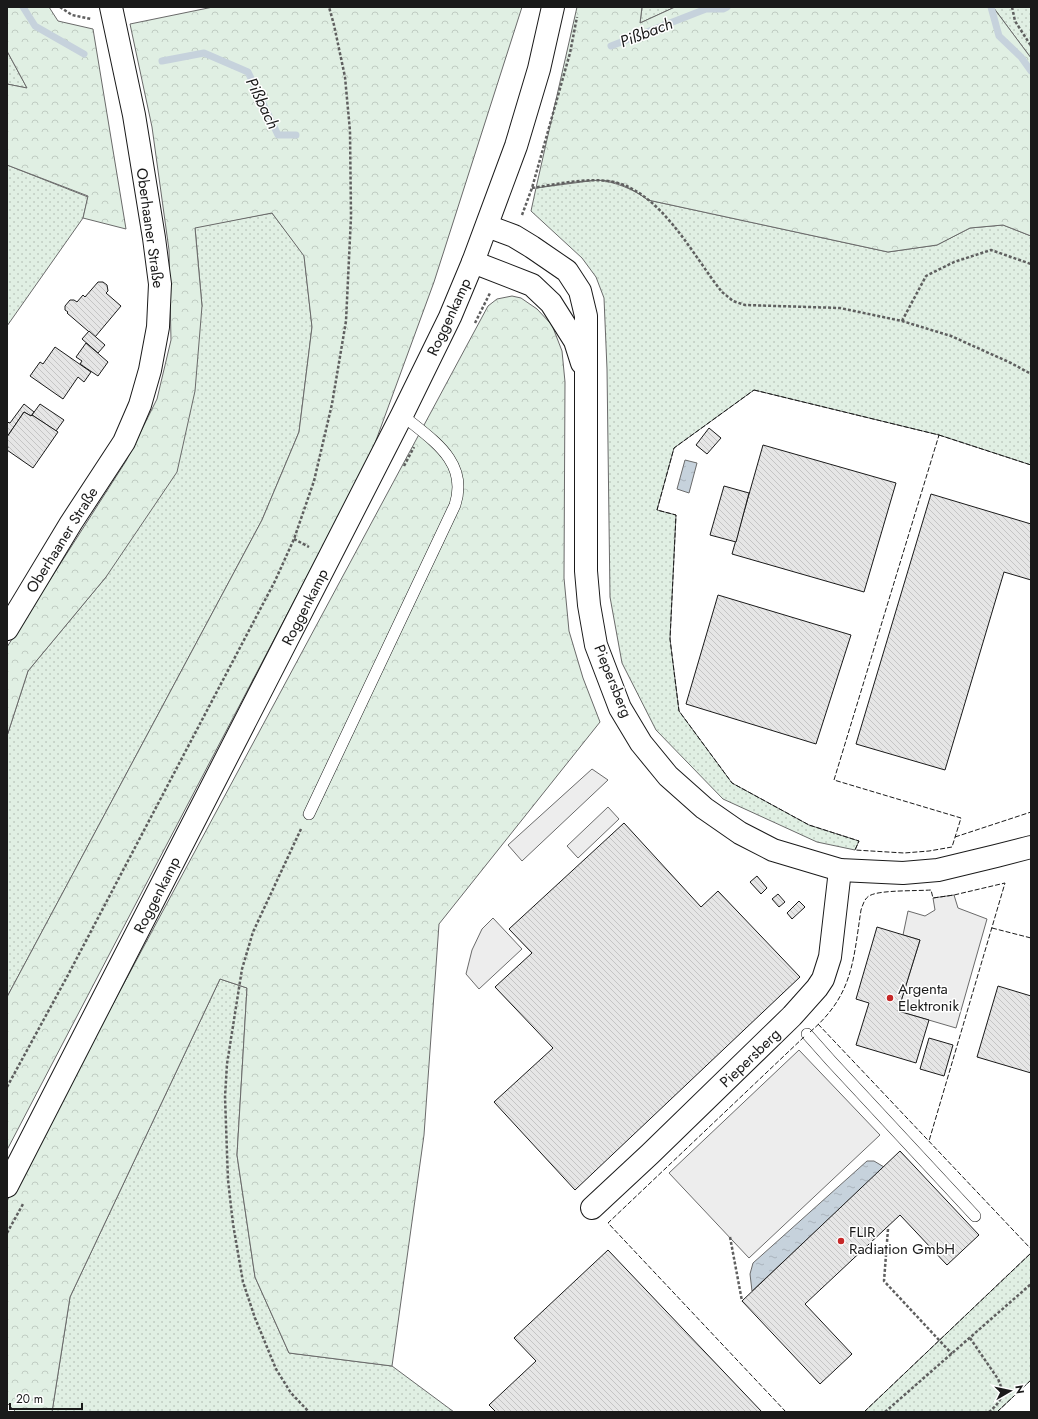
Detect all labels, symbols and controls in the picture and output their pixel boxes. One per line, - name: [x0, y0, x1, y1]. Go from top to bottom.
- water label: Pißbach: [616, 12, 676, 53]
- water label: Pißbach: [240, 74, 285, 133]
- street label: Oberhaaner Straße: [131, 166, 169, 290]
- street label: Roggenkamp: [421, 274, 477, 359]
- street label: Oberhaaner Straße: [21, 483, 104, 597]
- street label: Roggenkamp: [276, 564, 334, 649]
- street label: Piepersberg: [588, 641, 638, 721]
- street label: Roggenkamp: [128, 852, 186, 937]
- place label: Argenta Elektronik: [898, 978, 960, 1017]
- marker: Argenta Elektronik: [885, 993, 895, 1003]
- street label: Piepersberg: [715, 1023, 785, 1093]
- place label: FLIR Radiation GmbH: [849, 1221, 955, 1260]
- marker: FLIR Radiation GmbH: [836, 1236, 846, 1246]
- north arrow: [990, 1371, 1030, 1411]
- text: N: [1011, 1384, 1028, 1395]
- scale bar: [10, 1385, 82, 1411]
- text: 20 m: [16, 1390, 43, 1408]

